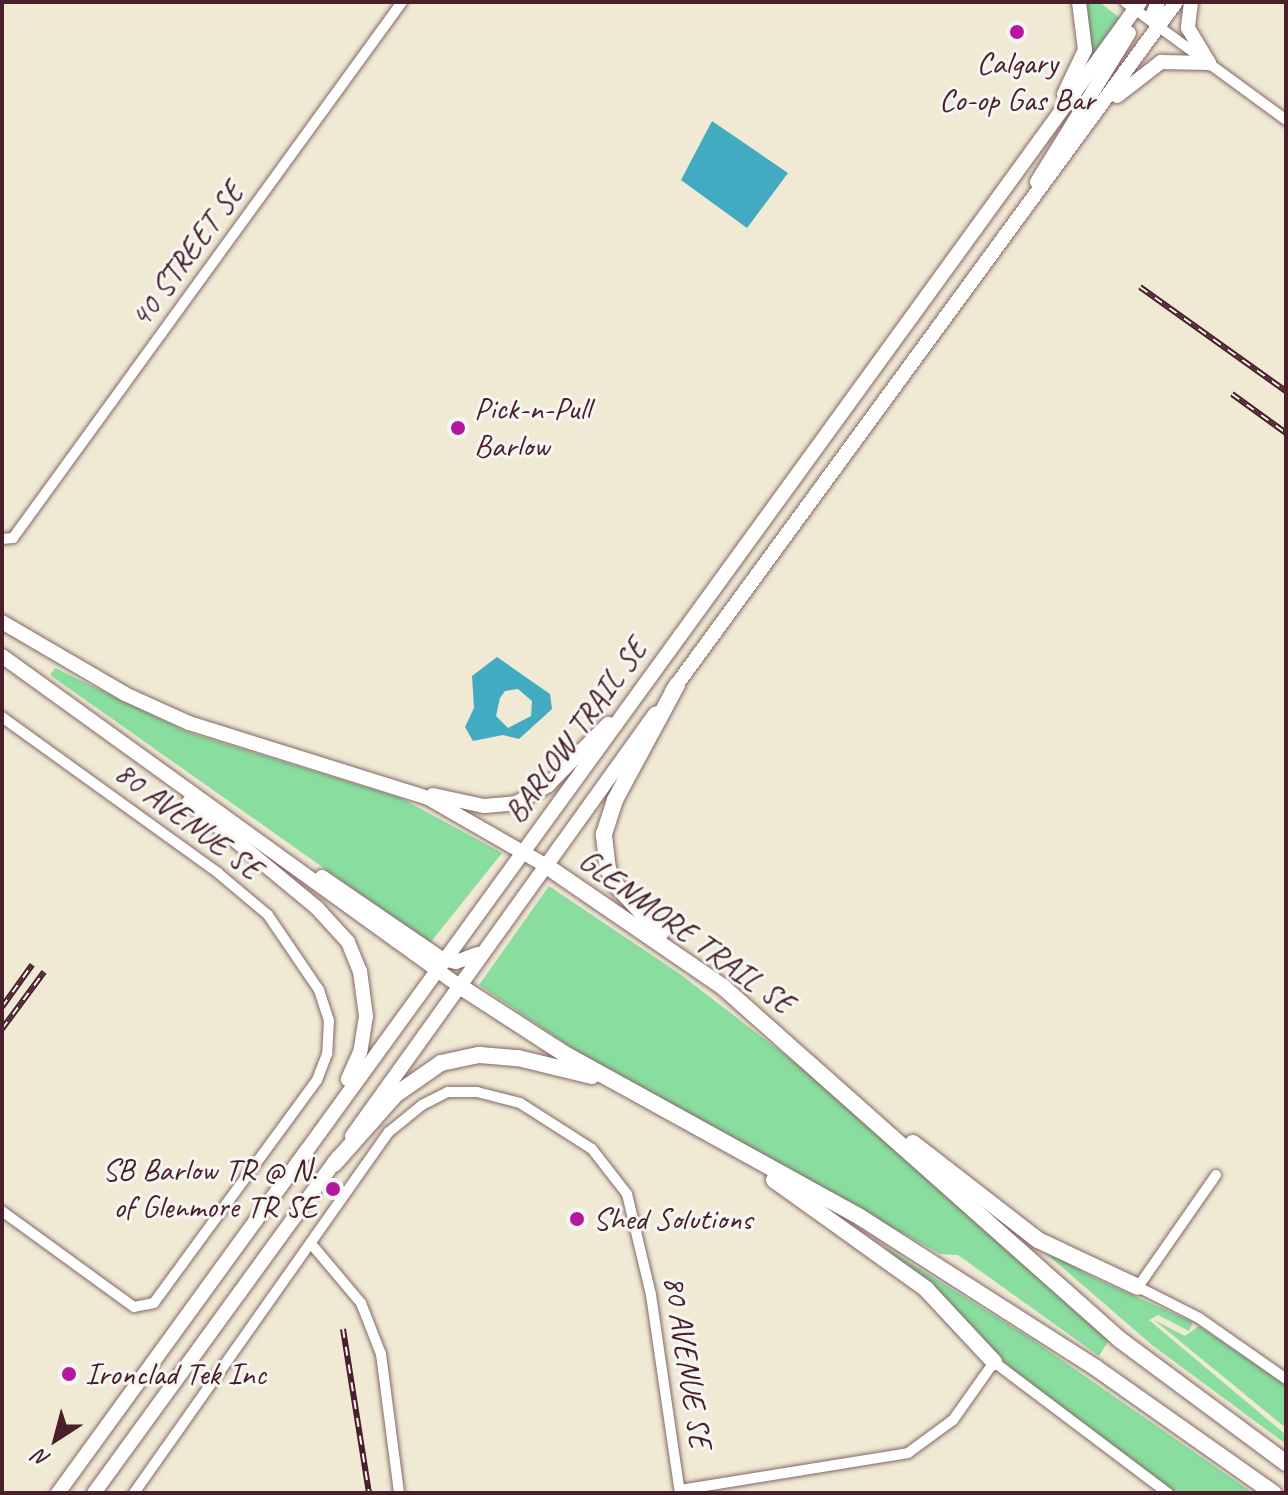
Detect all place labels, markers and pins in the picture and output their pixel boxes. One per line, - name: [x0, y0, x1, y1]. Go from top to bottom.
- marker: Calgary Co-op Gas Bar: [1008, 23, 1026, 41]
- place label: Calgary Co-op Gas Bar: [938, 45, 1096, 120]
- place label: Pick-n-Pull Barlow: [474, 391, 590, 466]
- marker: Pick-n-Pull Barlow: [449, 419, 467, 437]
- place label: SB Barlow TR @ N. of Glenmore TR SE: [102, 1152, 317, 1227]
- marker: SB Barlow TR @ N. of Glenmore TR SE: [324, 1180, 342, 1198]
- place label: Shed Solutions: [593, 1200, 752, 1238]
- marker: Shed Solutions: [568, 1210, 586, 1228]
- place label: Ironclad Tek Inc: [85, 1355, 265, 1393]
- marker: Ironclad Tek Inc: [60, 1365, 78, 1383]

